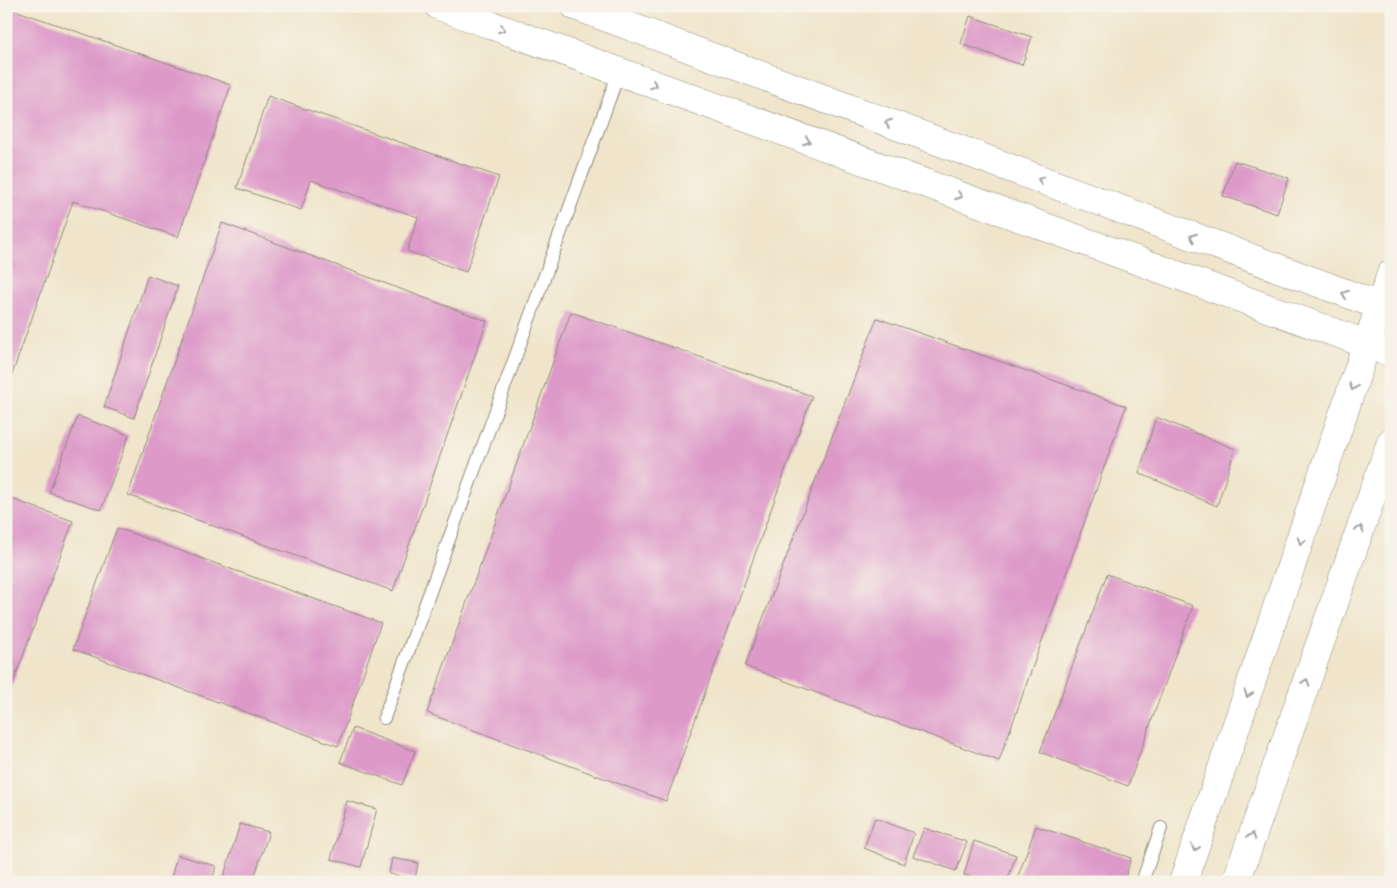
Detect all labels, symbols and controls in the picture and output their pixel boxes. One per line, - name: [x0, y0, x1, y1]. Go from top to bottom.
- one-way arrow: [497, 23, 505, 33]
- one-way arrow: [649, 79, 658, 89]
- one-way arrow: [885, 119, 893, 129]
- one-way arrow: [802, 135, 811, 145]
- one-way arrow: [1037, 176, 1045, 186]
- one-way arrow: [955, 190, 963, 200]
- one-way arrow: [1189, 233, 1198, 243]
- one-way arrow: [1341, 289, 1350, 300]
- one-way arrow: [1349, 382, 1359, 391]
- one-way arrow: [1354, 525, 1364, 534]
- one-way arrow: [1296, 536, 1306, 544]
- one-way arrow: [1300, 679, 1310, 687]
- one-way arrow: [1244, 690, 1254, 698]
- one-way arrow: [1246, 832, 1256, 841]
- one-way arrow: [1191, 843, 1201, 852]

